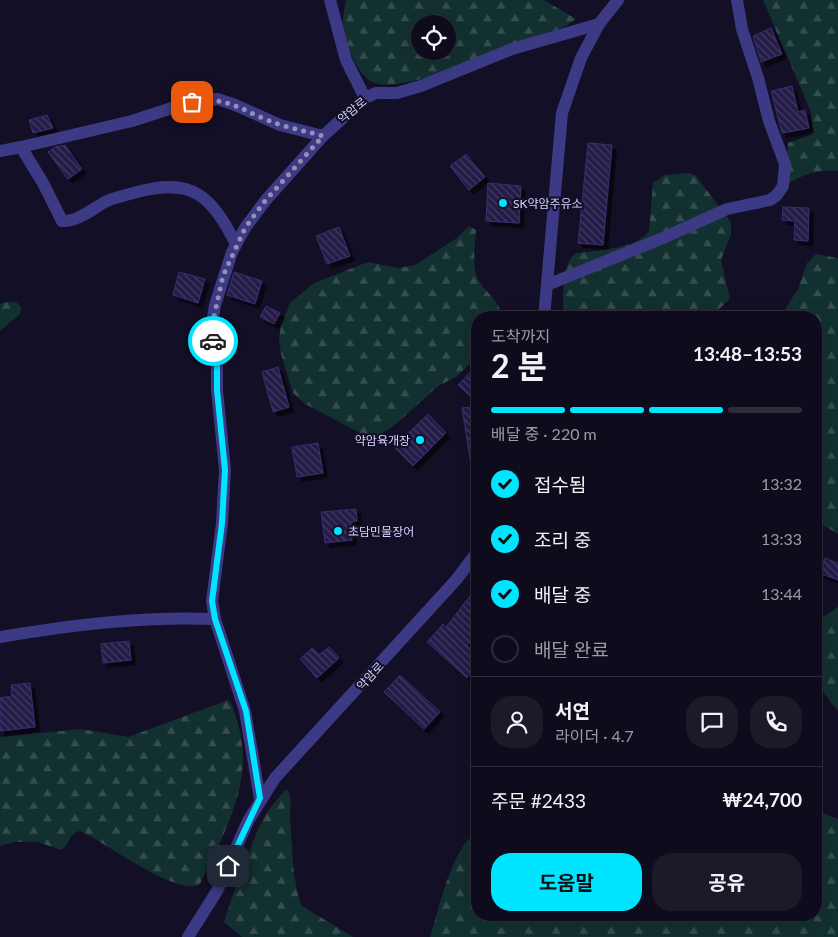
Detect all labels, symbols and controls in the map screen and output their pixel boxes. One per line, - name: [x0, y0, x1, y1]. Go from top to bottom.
- map controls: [411, 15, 456, 60]
- button: locate: [411, 15, 456, 60]
- pin: [171, 81, 213, 123]
- icon: bag: [178, 88, 206, 116]
- street label: 약암로: [334, 94, 370, 126]
- place label: SK약암주유소: [513, 196, 583, 211]
- marker: SK약암주유소: [497, 197, 509, 209]
- courier: [188, 316, 238, 366]
- text: 도착까지: [491, 326, 550, 345]
- icon: car: [199, 327, 227, 355]
- text: 13:48–13:53: [693, 342, 802, 365]
- text: 2 분: [491, 346, 547, 385]
- text: 배달 중 · 220 m: [491, 424, 597, 443]
- place label: 약암육개장: [355, 433, 410, 448]
- marker: 약암육개장: [414, 434, 426, 446]
- icon: check: [491, 470, 519, 498]
- text: 접수됨: [534, 473, 586, 496]
- text: 13:32: [761, 474, 802, 493]
- place label: 초담민물장어: [348, 524, 414, 539]
- marker: 초담민물장어: [332, 525, 344, 537]
- icon: check: [491, 525, 519, 553]
- text: 조리 중: [534, 528, 591, 551]
- text: 13:33: [761, 529, 802, 548]
- icon: check: [491, 580, 519, 608]
- text: 배달 중: [534, 583, 591, 606]
- text: 13:44: [761, 584, 802, 603]
- text: 배달 완료: [534, 638, 609, 661]
- street label: 약암로: [353, 659, 387, 693]
- button: person: [491, 696, 543, 748]
- button: chat: [686, 696, 738, 748]
- button: phone: [750, 696, 802, 748]
- text: 서연: [555, 699, 590, 722]
- text: 라이더 · 4.7: [555, 726, 634, 745]
- text: ₩24,700: [722, 788, 802, 811]
- text: 주문 #2433: [491, 789, 586, 812]
- pin: [207, 845, 249, 887]
- icon: home: [214, 852, 242, 880]
- button: 도움말: [491, 853, 642, 911]
- button: 공유: [652, 853, 802, 911]

